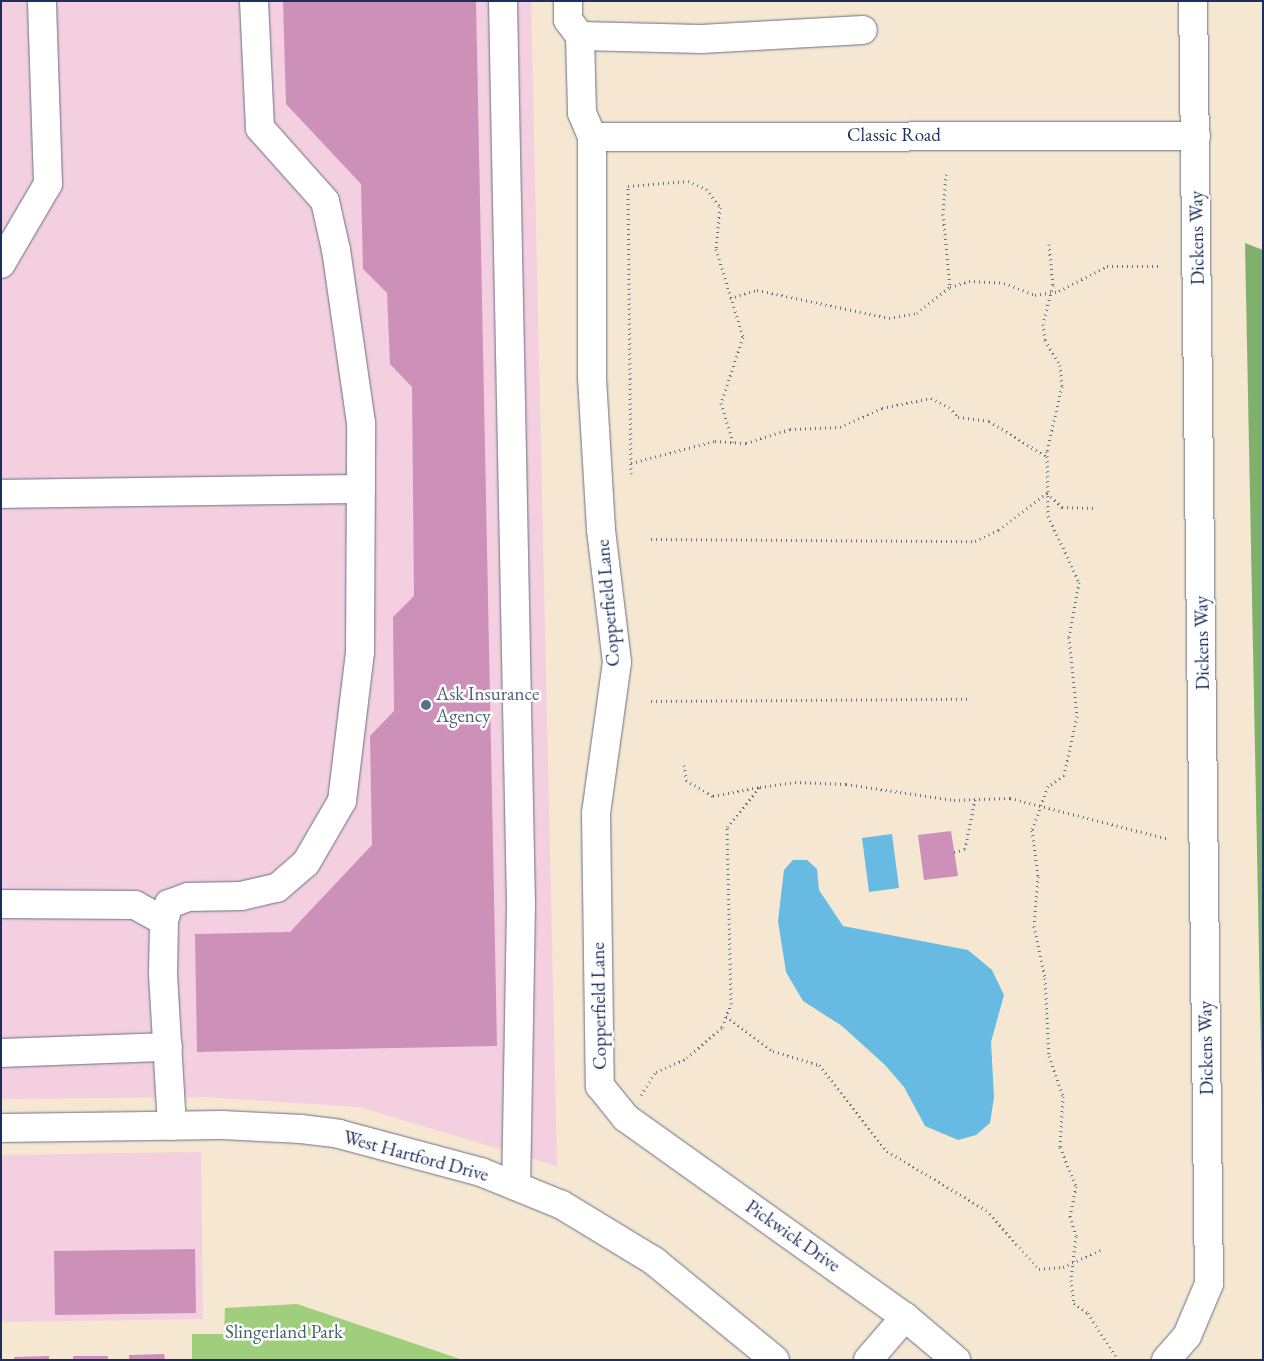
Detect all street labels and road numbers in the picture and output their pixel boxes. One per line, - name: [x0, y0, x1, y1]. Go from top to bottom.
- street label: Classic Road: [847, 124, 941, 146]
- street label: Dickens Way: [1185, 191, 1209, 285]
- street label: Copperfield Lane: [591, 538, 625, 668]
- street label: Dickens Way: [1190, 596, 1214, 690]
- street label: Copperfield Lane: [586, 942, 612, 1070]
- street label: Dickens Way: [1194, 1001, 1218, 1095]
- street label: West Hartford Drive: [341, 1126, 491, 1186]
- street label: Pickwick Drive: [741, 1195, 845, 1277]

